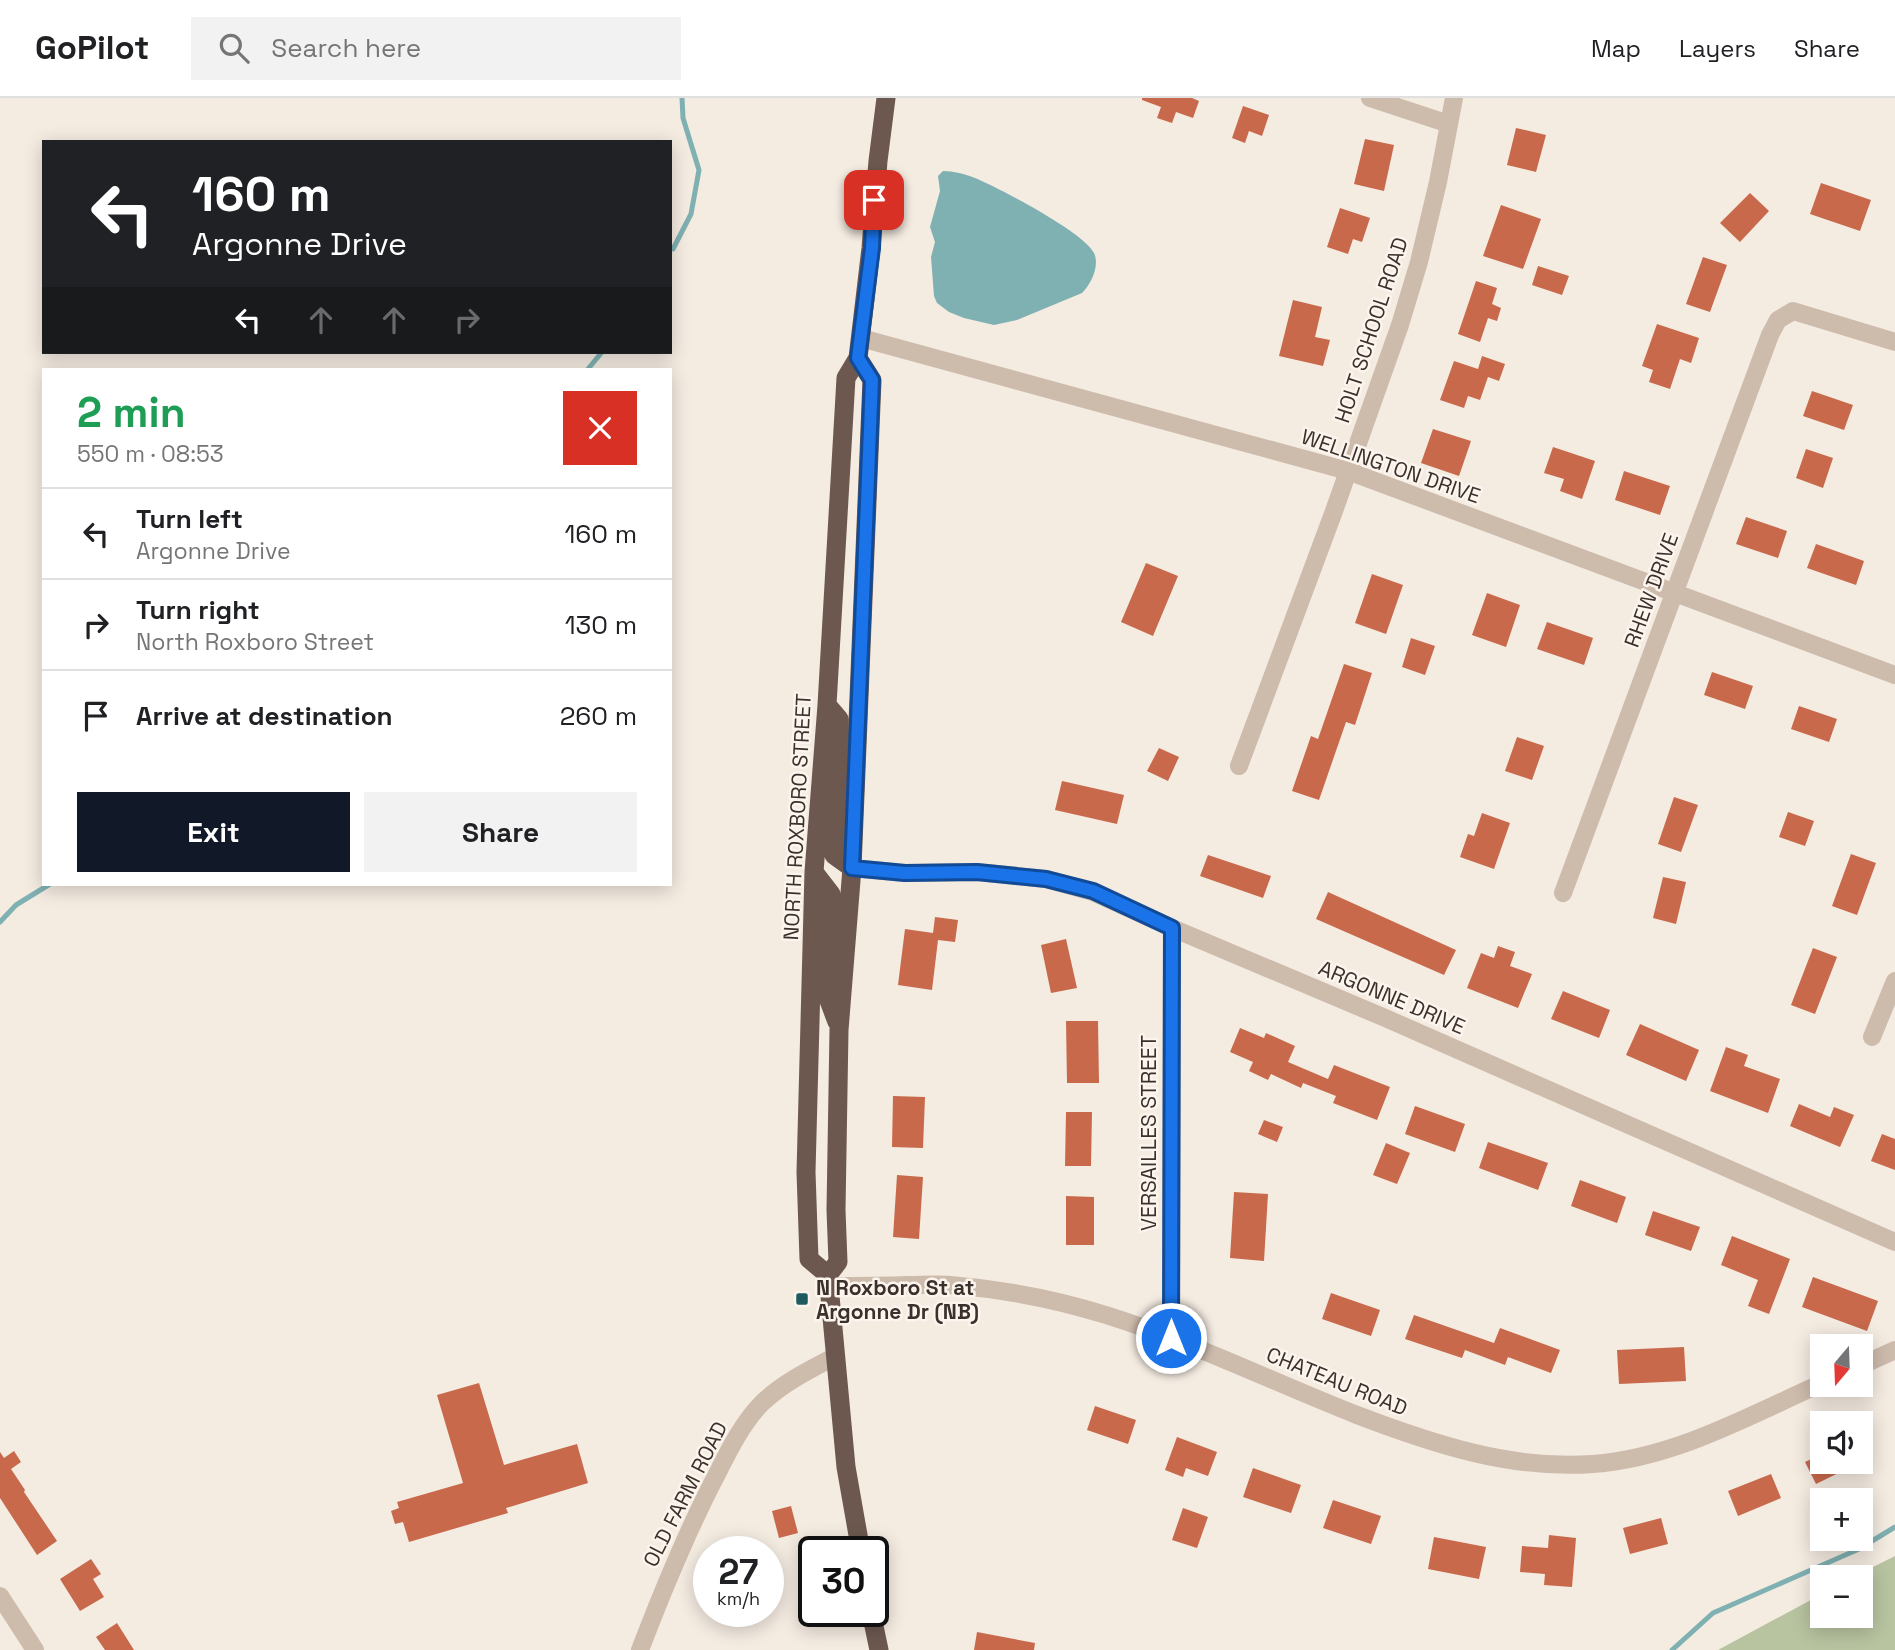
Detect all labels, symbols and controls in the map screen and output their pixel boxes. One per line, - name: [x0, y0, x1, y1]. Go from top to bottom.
- search box: [191, 17, 681, 80]
- text: GoPilot: [35, 27, 149, 69]
- icon: search: [215, 29, 253, 67]
- text: Search here: [271, 31, 421, 65]
- text: Map: [1591, 33, 1641, 64]
- text: Layers: [1679, 33, 1756, 64]
- text: Share: [1794, 33, 1860, 64]
- text: 160 m: [192, 163, 330, 225]
- icon: left: [77, 168, 168, 259]
- pin: [844, 170, 904, 230]
- icon: arrive: [855, 181, 893, 219]
- text: Argonne Drive: [192, 224, 407, 264]
- street label: HOLT SCHOOL ROAD: [1328, 234, 1414, 426]
- icon: left: [229, 301, 267, 339]
- icon: ahead: [302, 301, 340, 339]
- icon: ahead: [375, 301, 413, 339]
- icon: right: [448, 301, 486, 339]
- text: 2 min: [77, 386, 186, 439]
- button: close: [563, 391, 637, 465]
- street label: WELLINGTON DRIVE: [1298, 423, 1484, 509]
- text: 550 m · 08:53: [77, 439, 224, 469]
- text: Turn left: [136, 502, 243, 536]
- icon: left: [77, 515, 115, 553]
- text: 160 m: [565, 517, 637, 551]
- street label: RHEW DRIVE: [1618, 529, 1684, 651]
- text: Argonne Drive: [136, 536, 291, 566]
- text: Turn right: [136, 593, 260, 627]
- icon: right: [77, 606, 115, 644]
- text: 130 m: [565, 608, 637, 642]
- text: North Roxboro Street: [136, 627, 374, 657]
- street label: NORTH ROXBORO STREET: [777, 693, 817, 941]
- icon: arrive: [77, 697, 115, 735]
- text: Arrive at destination: [136, 699, 393, 733]
- text: 260 m: [560, 699, 637, 733]
- button: Exit: [77, 792, 350, 872]
- button: Share: [364, 792, 637, 872]
- street label: ARGONNE DRIVE: [1315, 954, 1469, 1040]
- street label: VERSAILLES STREET: [1135, 1035, 1162, 1231]
- place label: N Roxboro St at Argonne Dr (NB): [816, 1274, 979, 1325]
- marker: N Roxboro St at Argonne Dr (NB): [794, 1291, 810, 1307]
- position arrow: [1134, 1301, 1208, 1375]
- north arrow: [1810, 1334, 1872, 1396]
- map controls: [1810, 1334, 1873, 1628]
- street label: CHATEAU ROAD: [1263, 1340, 1411, 1422]
- button: sound: [1810, 1411, 1873, 1474]
- street label: OLD FARM ROAD: [637, 1417, 733, 1571]
- button: +: [1810, 1488, 1873, 1551]
- speed limit sign: 30: [798, 1536, 889, 1627]
- text: 27: [719, 1550, 758, 1594]
- button: −: [1810, 1565, 1873, 1628]
- text: km/h: [717, 1587, 760, 1610]

